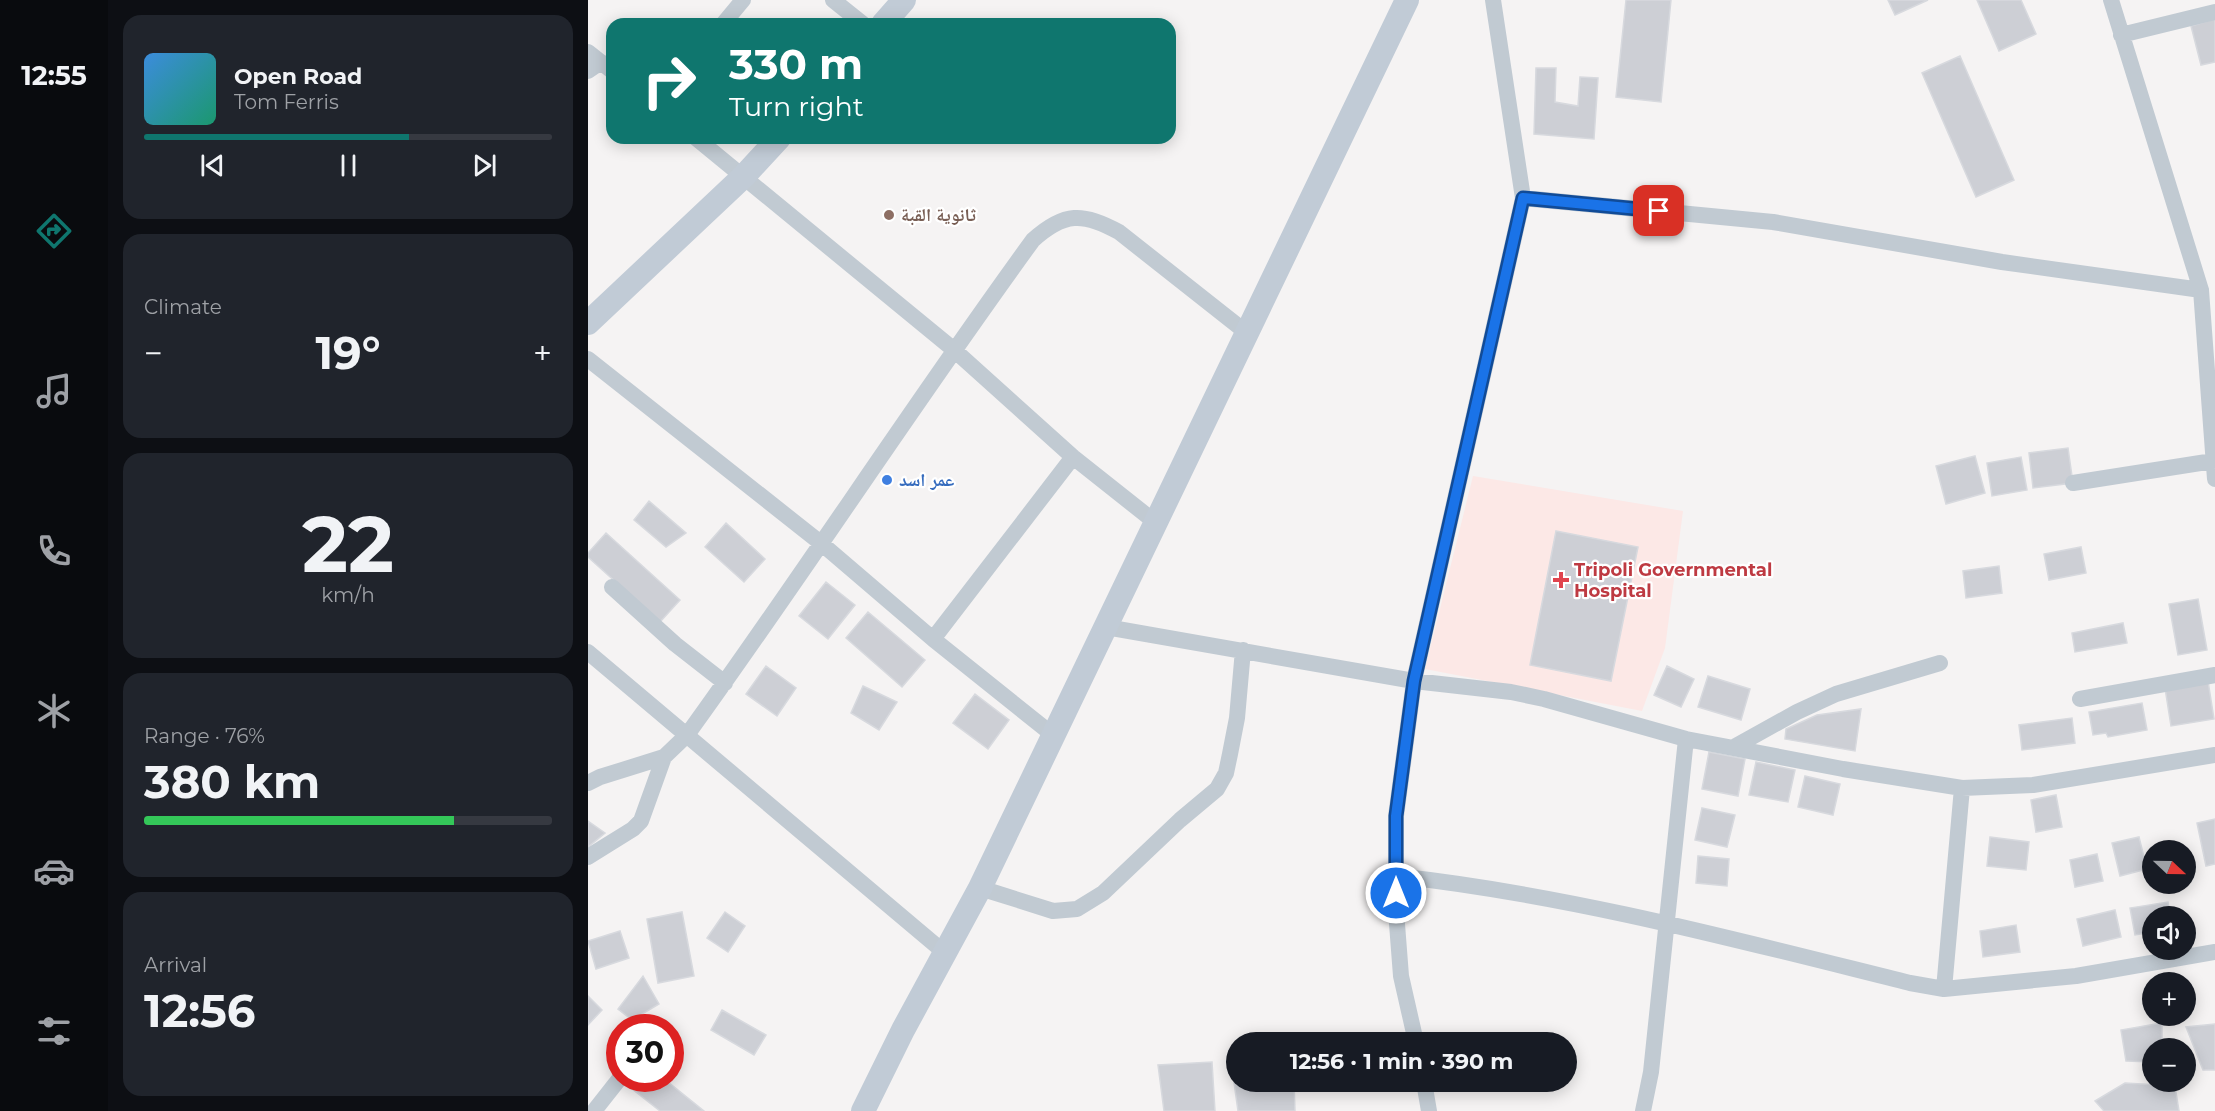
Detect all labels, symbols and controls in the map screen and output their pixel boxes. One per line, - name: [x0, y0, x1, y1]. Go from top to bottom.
- text: 330 m: [729, 38, 863, 90]
- icon: right: [630, 42, 708, 120]
- text: 12:55: [21, 59, 87, 92]
- text: Open Road: [234, 63, 362, 90]
- text: Tom Ferris: [234, 90, 339, 114]
- text: Turn right: [729, 90, 864, 123]
- icon: previous: [196, 149, 229, 182]
- icon: pause: [332, 149, 365, 182]
- icon: next: [468, 149, 501, 182]
- pin: [1633, 185, 1684, 236]
- icon: arrive: [1642, 194, 1675, 227]
- place label: ثانوية القبة: [901, 204, 976, 226]
- marker: ثانوية القبة: [882, 208, 896, 222]
- icon: directions: [33, 210, 75, 252]
- text: Climate: [144, 295, 222, 319]
- text: 19°: [315, 325, 381, 380]
- text: −: [144, 333, 163, 373]
- text: +: [533, 333, 552, 373]
- icon: music: [33, 370, 75, 412]
- place label: عمر اسد: [899, 469, 954, 491]
- marker: عمر اسد: [880, 473, 894, 487]
- text: 22: [302, 496, 394, 592]
- icon: phone: [33, 530, 75, 572]
- place label: Tripoli Governmental Hospital: [1574, 559, 1772, 602]
- marker: Tripoli Governmental Hospital: [1552, 571, 1570, 589]
- text: km/h: [321, 583, 375, 607]
- icon: climate: [33, 690, 75, 732]
- text: Range · 76%: [144, 724, 265, 748]
- text: 380 km: [144, 754, 320, 809]
- north arrow: [2142, 840, 2196, 894]
- map controls: [2142, 840, 2196, 1092]
- icon: car: [33, 850, 75, 892]
- position arrow: [1364, 861, 1428, 925]
- button: sound: [2142, 906, 2196, 960]
- text: Arrival: [144, 953, 207, 977]
- button: +: [2142, 972, 2196, 1026]
- text: 12:56: [144, 983, 255, 1038]
- icon: filters: [33, 1010, 75, 1052]
- speed limit sign: 30: [606, 1014, 684, 1092]
- button: −: [2142, 1038, 2196, 1092]
- text: 12:56 · 1 min · 390 m: [1290, 1048, 1513, 1075]

